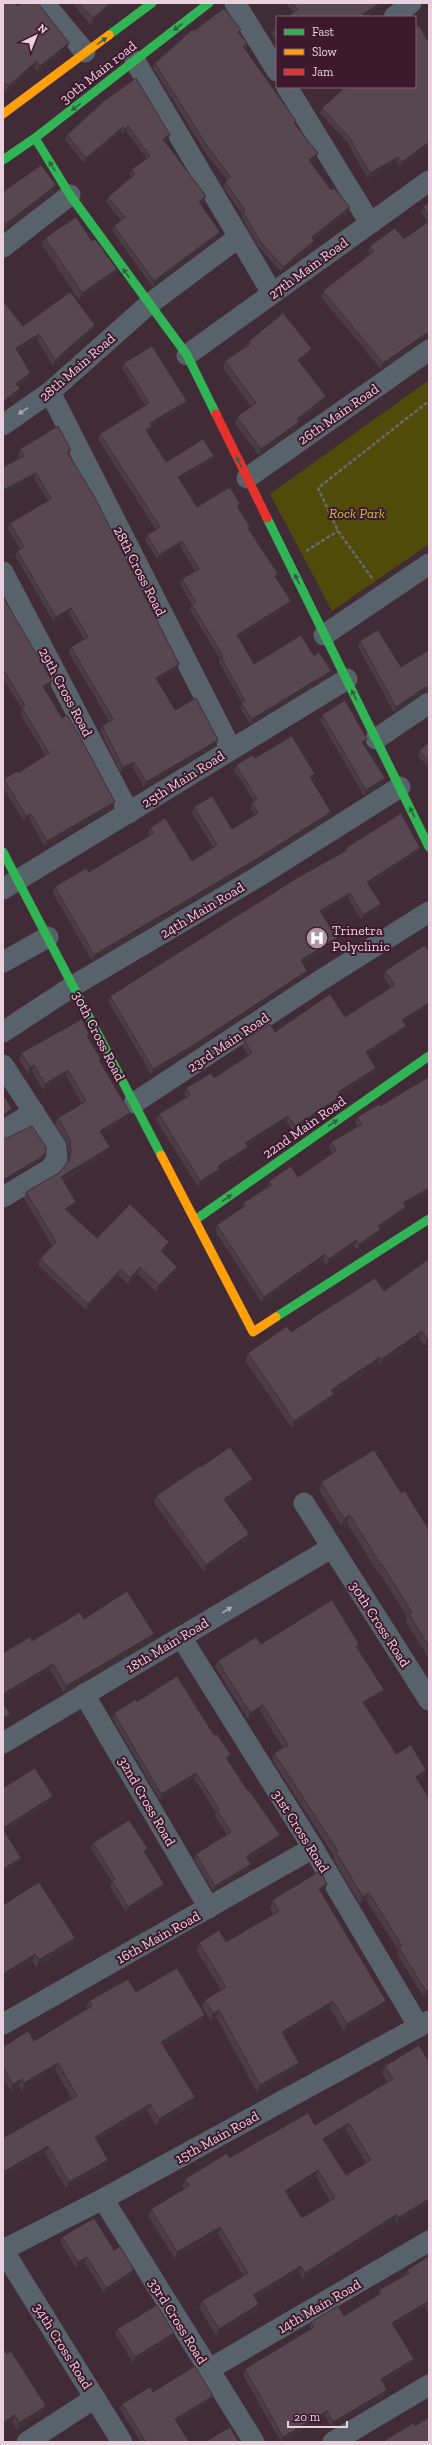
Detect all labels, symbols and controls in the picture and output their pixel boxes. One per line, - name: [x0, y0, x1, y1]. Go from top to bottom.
- north arrow: [16, 16, 56, 56]
- legend: [276, 16, 416, 88]
- text: N: [35, 21, 50, 37]
- one-way arrow: [173, 23, 184, 31]
- text: Fast: [312, 25, 335, 39]
- street label: 30th Main road: [57, 37, 140, 108]
- one-way arrow: [97, 37, 107, 45]
- text: Slow: [312, 45, 338, 59]
- text: Jam: [312, 65, 334, 79]
- one-way arrow: [70, 103, 81, 111]
- one-way arrow: [48, 161, 56, 171]
- street label: 27th Main Road: [265, 234, 352, 303]
- one-way arrow: [122, 267, 130, 278]
- street label: 28th Main Road: [36, 330, 119, 405]
- street label: 26th Main Road: [295, 380, 382, 449]
- one-way arrow: [18, 407, 28, 415]
- one-way arrow: [236, 456, 242, 468]
- park label: Rock Park: [329, 505, 385, 522]
- street label: 28th Cross Road: [110, 523, 170, 619]
- one-way arrow: [294, 573, 300, 584]
- street label: 29th Cross Road: [35, 645, 96, 740]
- one-way arrow: [351, 689, 358, 701]
- street label: 25th Main Road: [139, 747, 228, 812]
- one-way arrow: [409, 806, 415, 817]
- street label: 24th Main Road: [157, 879, 248, 942]
- place label: Trinetra Polyclinic: [332, 922, 390, 955]
- hospital icon: Trinetra Polyclinic: [304, 925, 330, 951]
- street label: 30th Cross Road: [69, 988, 129, 1084]
- street label: 23rd Main Road: [184, 1009, 273, 1076]
- street label: 22nd Main Road: [259, 1092, 349, 1162]
- one-way arrow: [328, 1119, 339, 1127]
- one-way arrow: [222, 1194, 232, 1202]
- street label: 30th Cross Road: [346, 1578, 414, 1671]
- one-way arrow: [221, 1607, 233, 1614]
- street label: 18th Main Road: [123, 1614, 212, 1677]
- street label: 32nd Cross Road: [114, 1753, 179, 1849]
- street label: 31st Cross Road: [268, 1787, 333, 1876]
- street label: 16th Main Road: [113, 1907, 203, 1967]
- street label: 15th Main Road: [173, 2107, 262, 2167]
- street label: 33rd Cross Road: [144, 2275, 211, 2368]
- street label: 14th Main Road: [275, 2276, 364, 2337]
- street label: 34th Cross Road: [29, 2300, 96, 2393]
- scale bar: [288, 2403, 347, 2429]
- text: 20 m: [294, 2410, 321, 2424]

